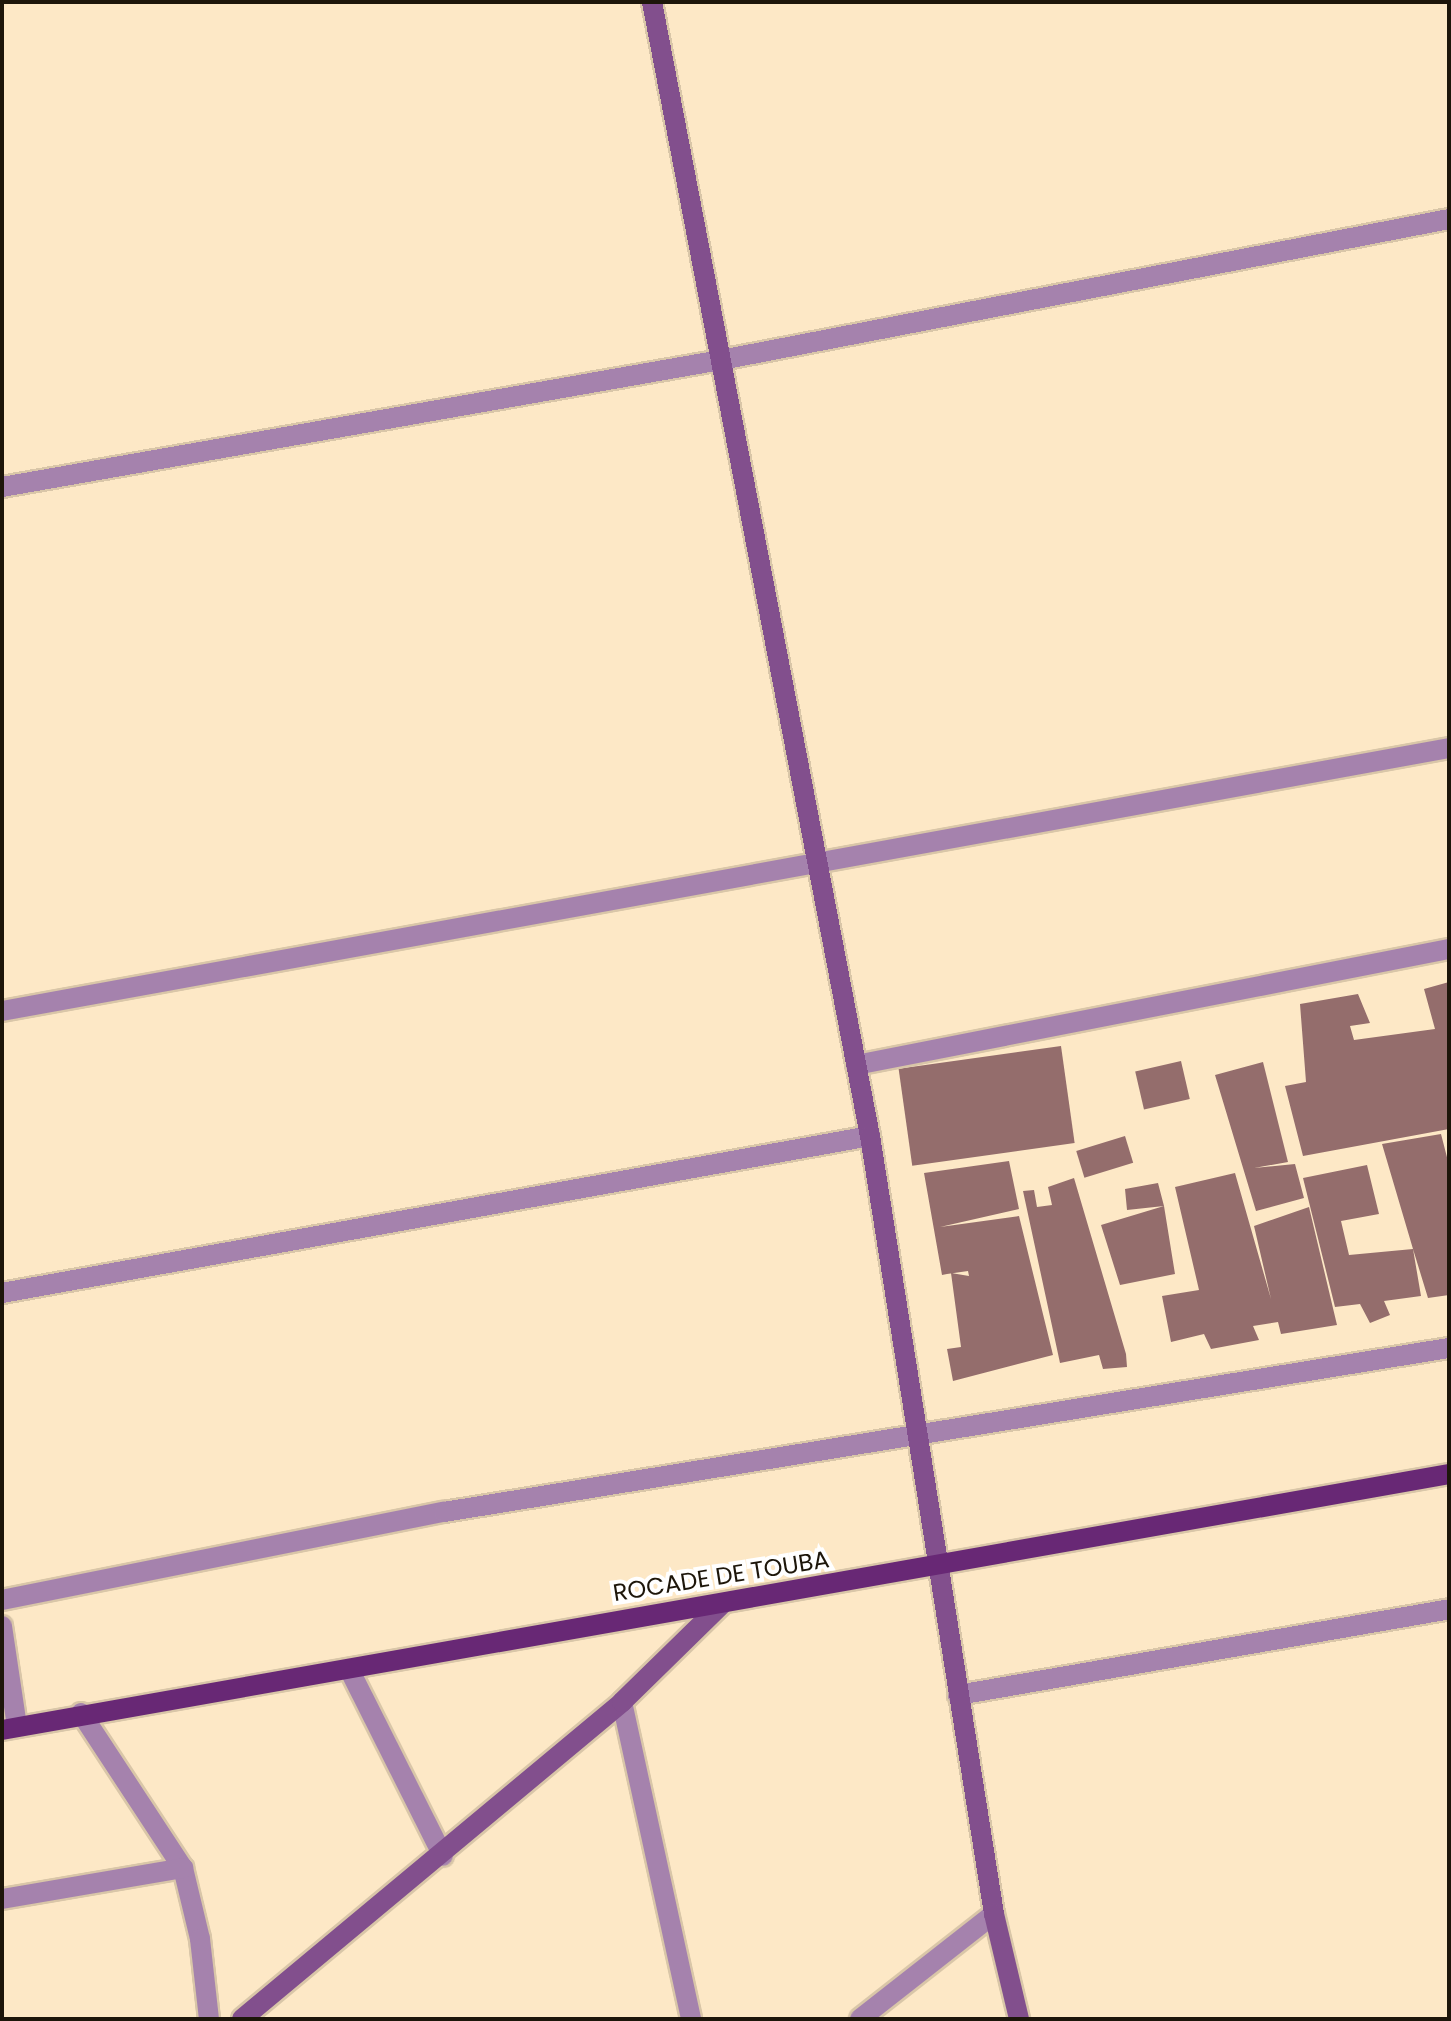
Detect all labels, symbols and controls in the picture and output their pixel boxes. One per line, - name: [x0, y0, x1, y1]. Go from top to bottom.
- street label: ROCADE DE TOUBA: [611, 1545, 831, 1607]

